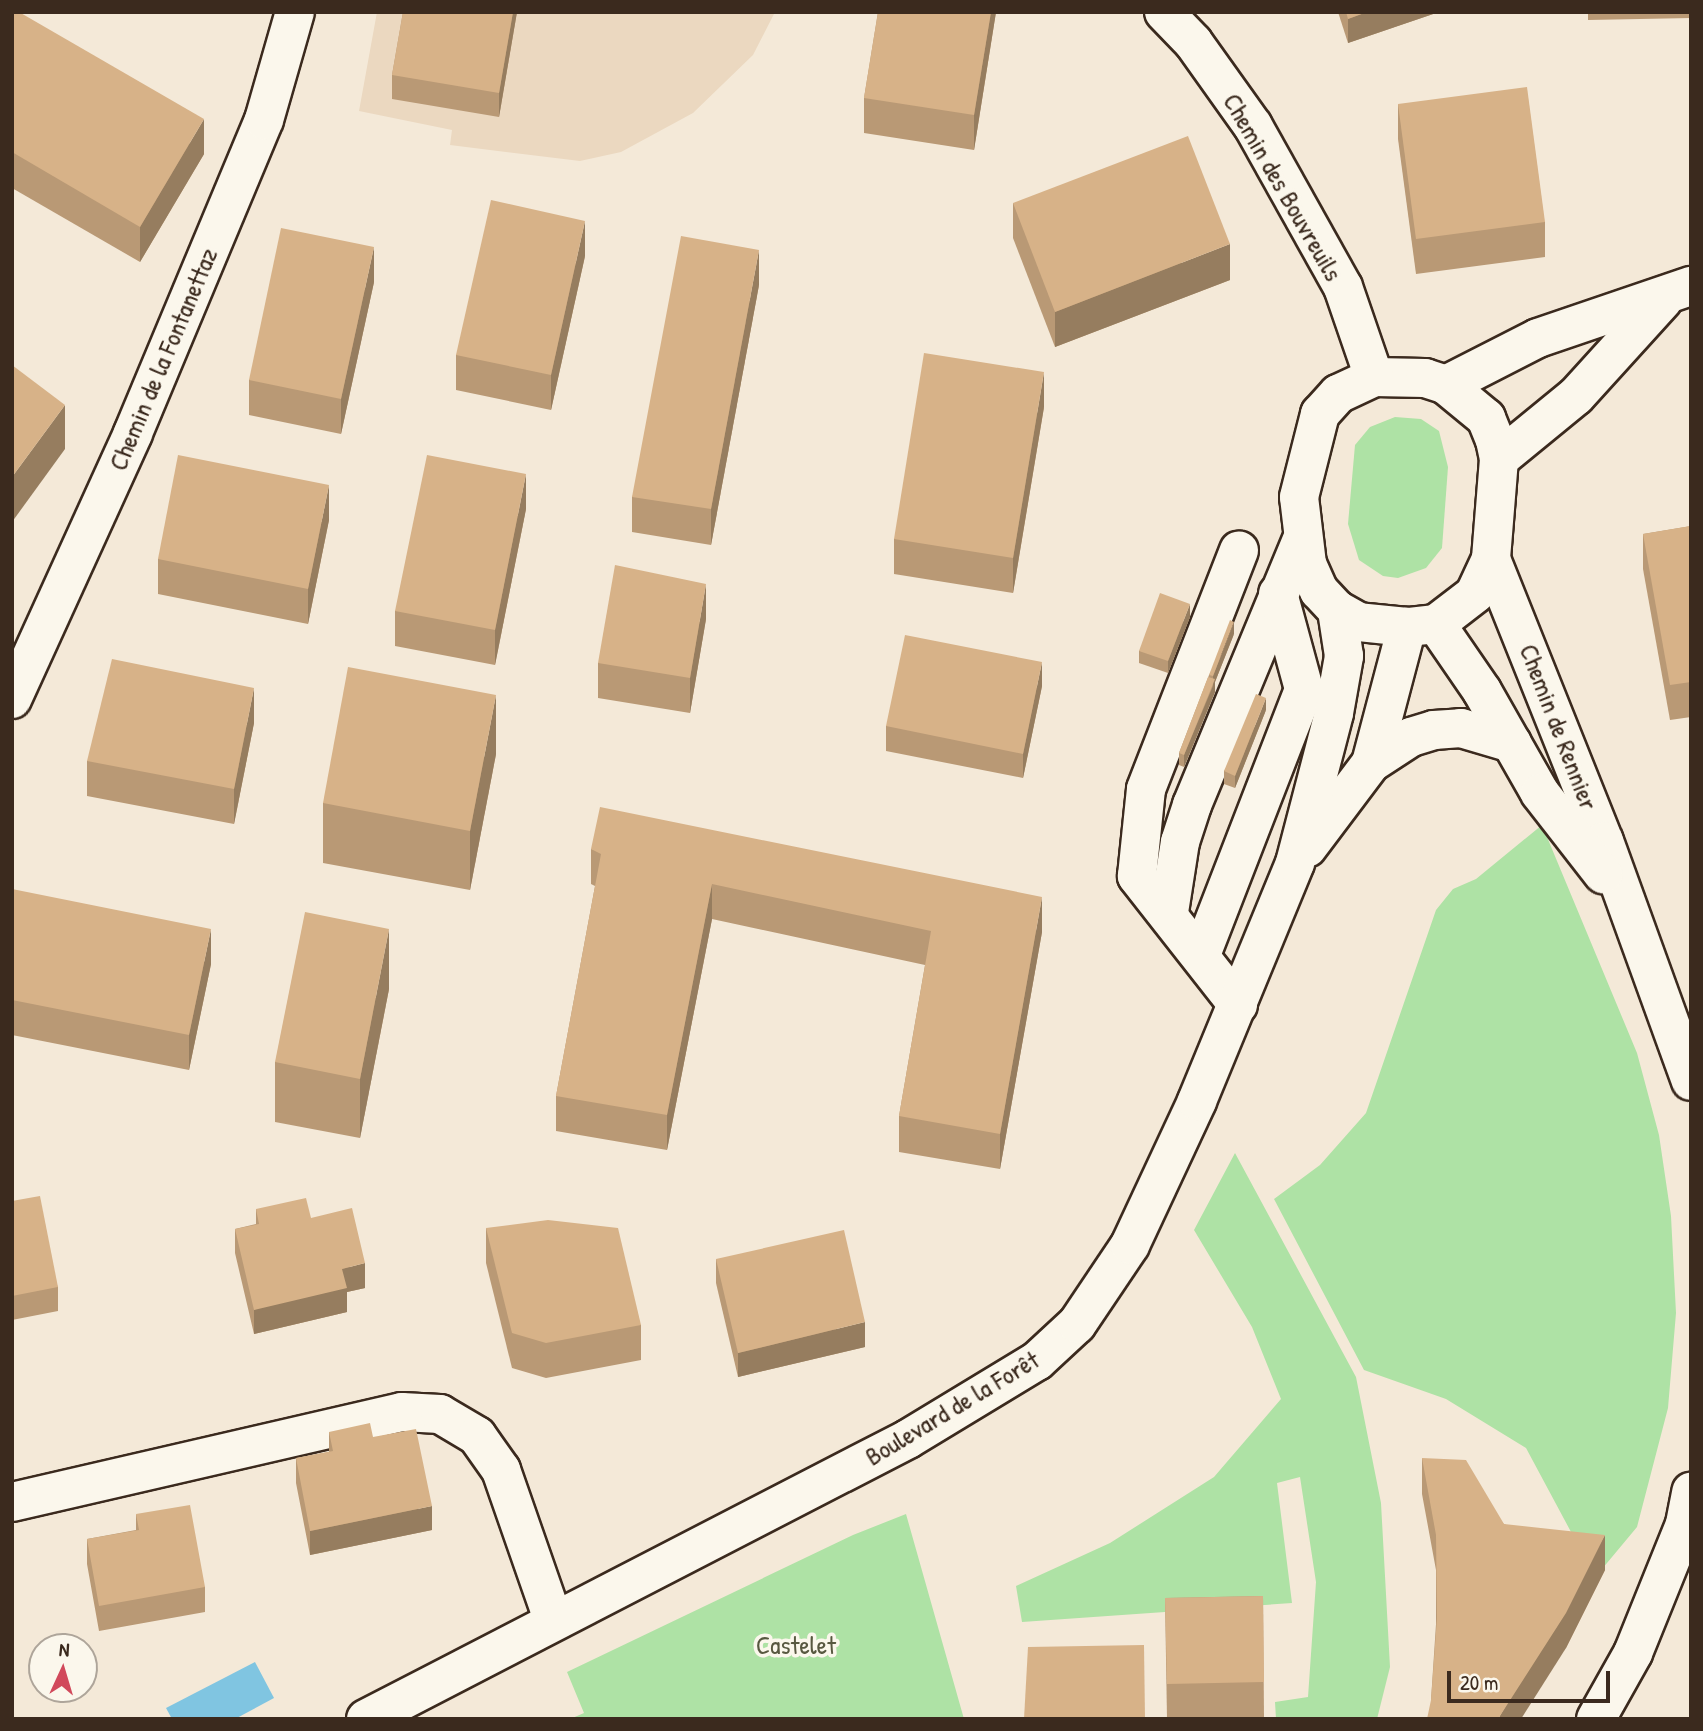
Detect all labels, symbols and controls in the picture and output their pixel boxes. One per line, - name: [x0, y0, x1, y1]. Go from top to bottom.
- street label: Chemin des Bouvreuils: [1217, 88, 1349, 286]
- street label: Chemin de la Fontanettaz: [102, 243, 224, 475]
- street label: Chemin de Rennier: [1513, 640, 1605, 814]
- street label: Boulevard de la Forêt: [859, 1344, 1045, 1472]
- park label: Castelet: [756, 1629, 836, 1661]
- north arrow: [28, 1633, 98, 1703]
- text: N: [58, 1636, 70, 1662]
- scale bar: [1451, 1658, 1614, 1702]
- text: 20 m: [1460, 1668, 1498, 1697]

